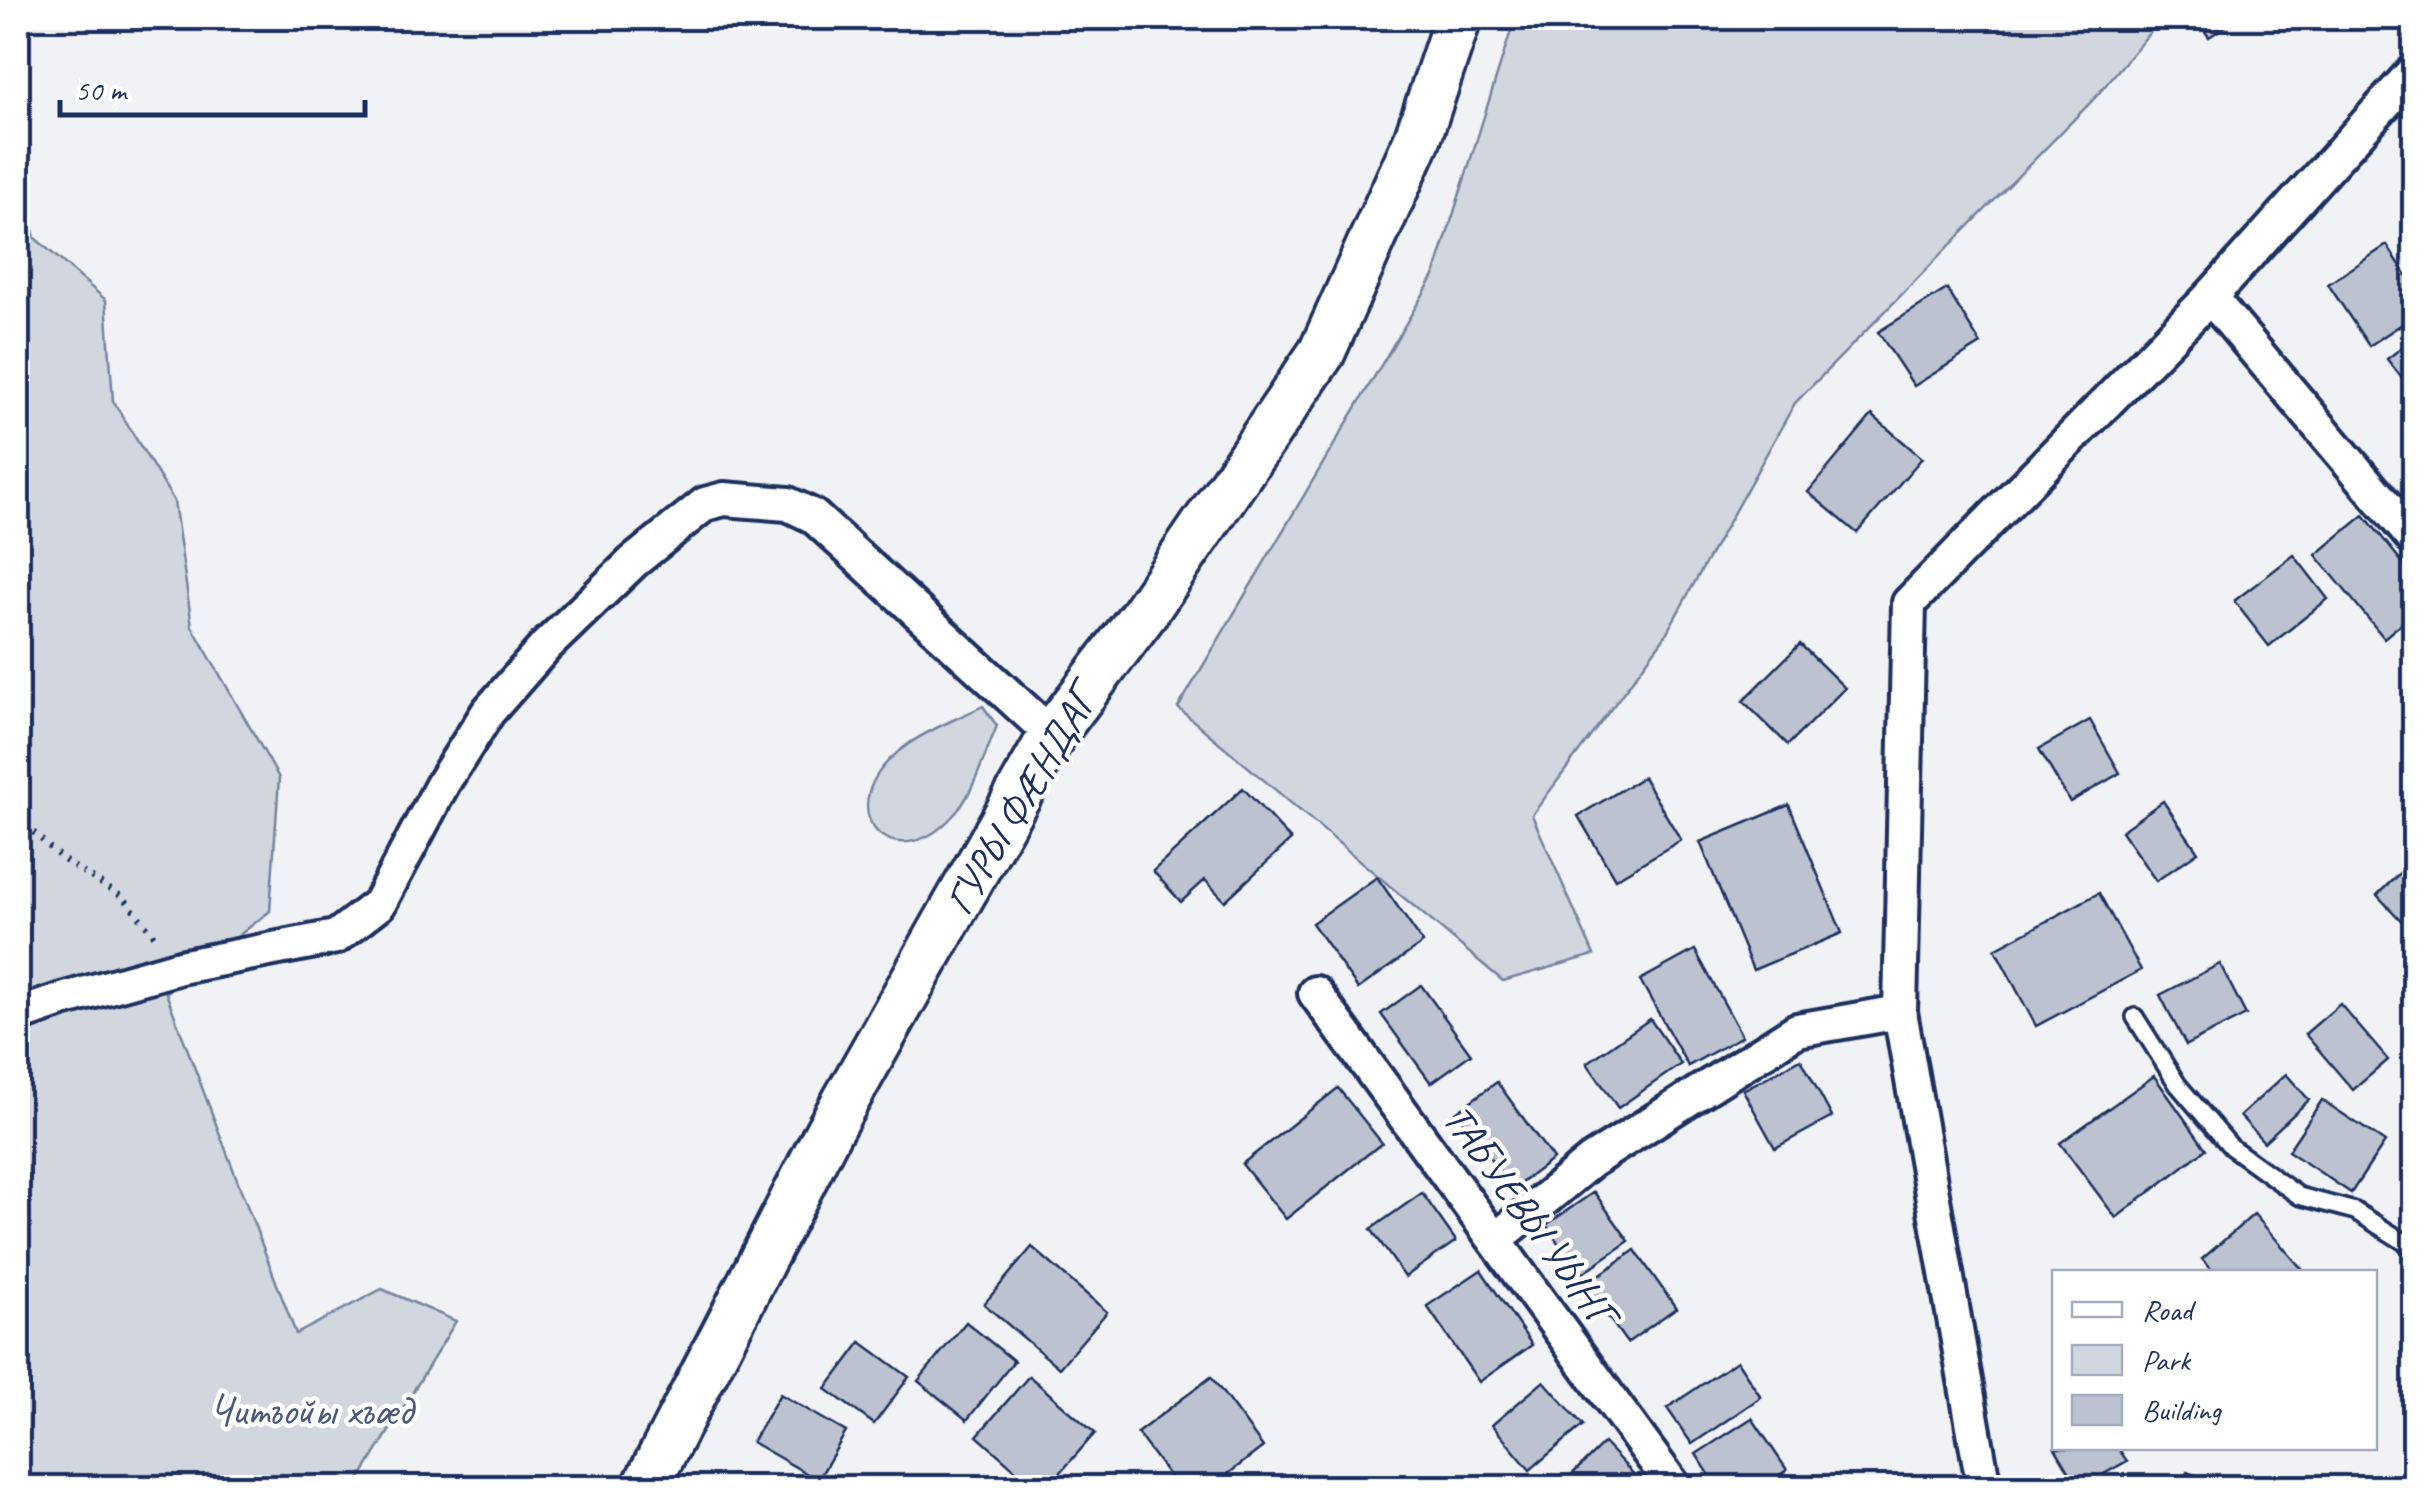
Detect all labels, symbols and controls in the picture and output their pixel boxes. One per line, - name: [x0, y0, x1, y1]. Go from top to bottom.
- scale bar: [60, 55, 365, 117]
- text: 50 m: [75, 71, 128, 109]
- street label: ГУРЫ ФӔНДАГ: [933, 669, 1115, 924]
- street label: ТАБУЕВЫ УЫНГ: [1431, 1094, 1632, 1342]
- legend: [2052, 1270, 2377, 1450]
- text: Road: [2142, 1291, 2196, 1329]
- text: Park: [2142, 1341, 2192, 1379]
- park label: Читъойы хъæд: [209, 1384, 417, 1437]
- text: Building: [2142, 1391, 2222, 1429]

